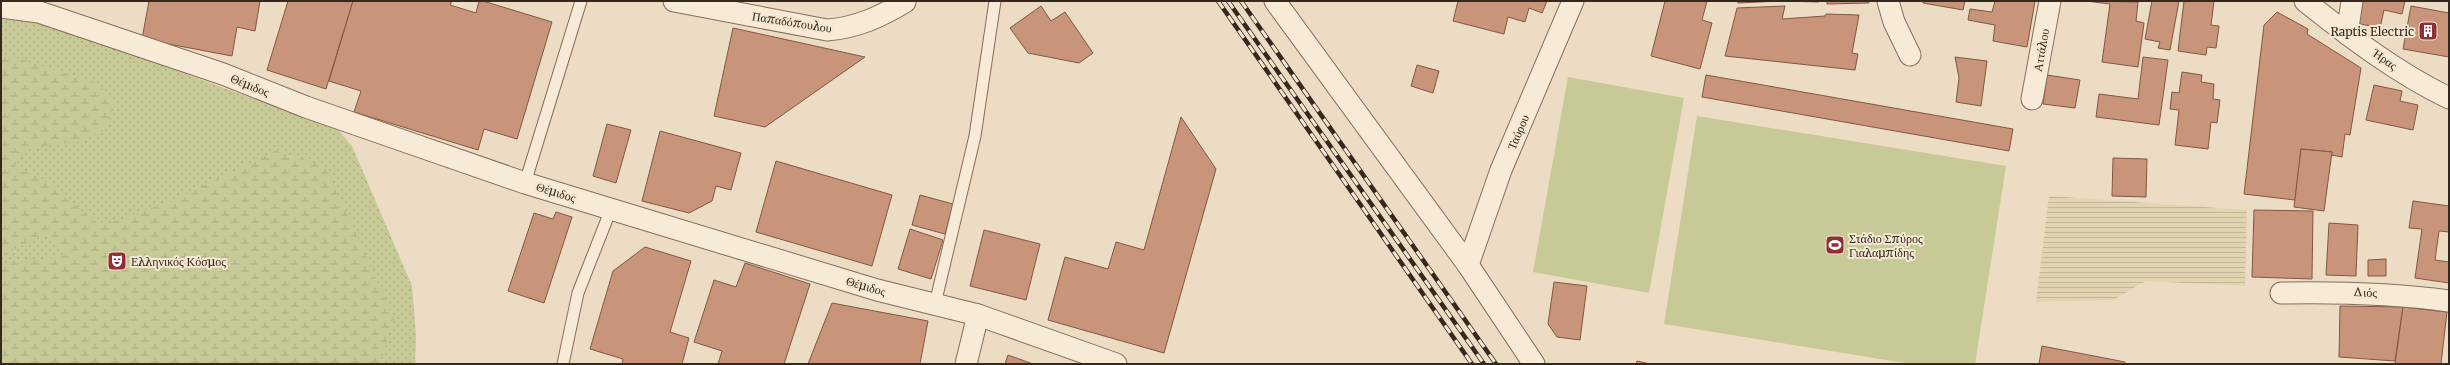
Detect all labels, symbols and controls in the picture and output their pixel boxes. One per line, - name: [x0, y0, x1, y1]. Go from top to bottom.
- street label: Παπαδόπουλου: [751, 8, 833, 36]
- building icon: Raptis Electric: [2417, 20, 2439, 42]
- place label: Raptis Electric: [2330, 24, 2414, 39]
- street label: Αττάλου: [2030, 27, 2052, 73]
- street label: Ήρας: [2369, 45, 2400, 73]
- street label: Θέμιδος: [228, 70, 272, 100]
- street label: Ταύρου: [1504, 112, 1532, 152]
- street label: Θέμιδος: [534, 179, 578, 205]
- place label: Στάδιο Σπύρος Γιαλαμπίδης: [1849, 231, 1923, 260]
- sports icon: Στάδιο Σπύρος Γιαλαμπίδης: [1824, 234, 1846, 256]
- theatre icon: Ελληνικός Κόσμος: [106, 250, 128, 272]
- place label: Ελληνικός Κόσμος: [131, 254, 226, 269]
- street label: Θέμιδος: [844, 273, 888, 299]
- street label: Διός: [2353, 284, 2378, 300]

